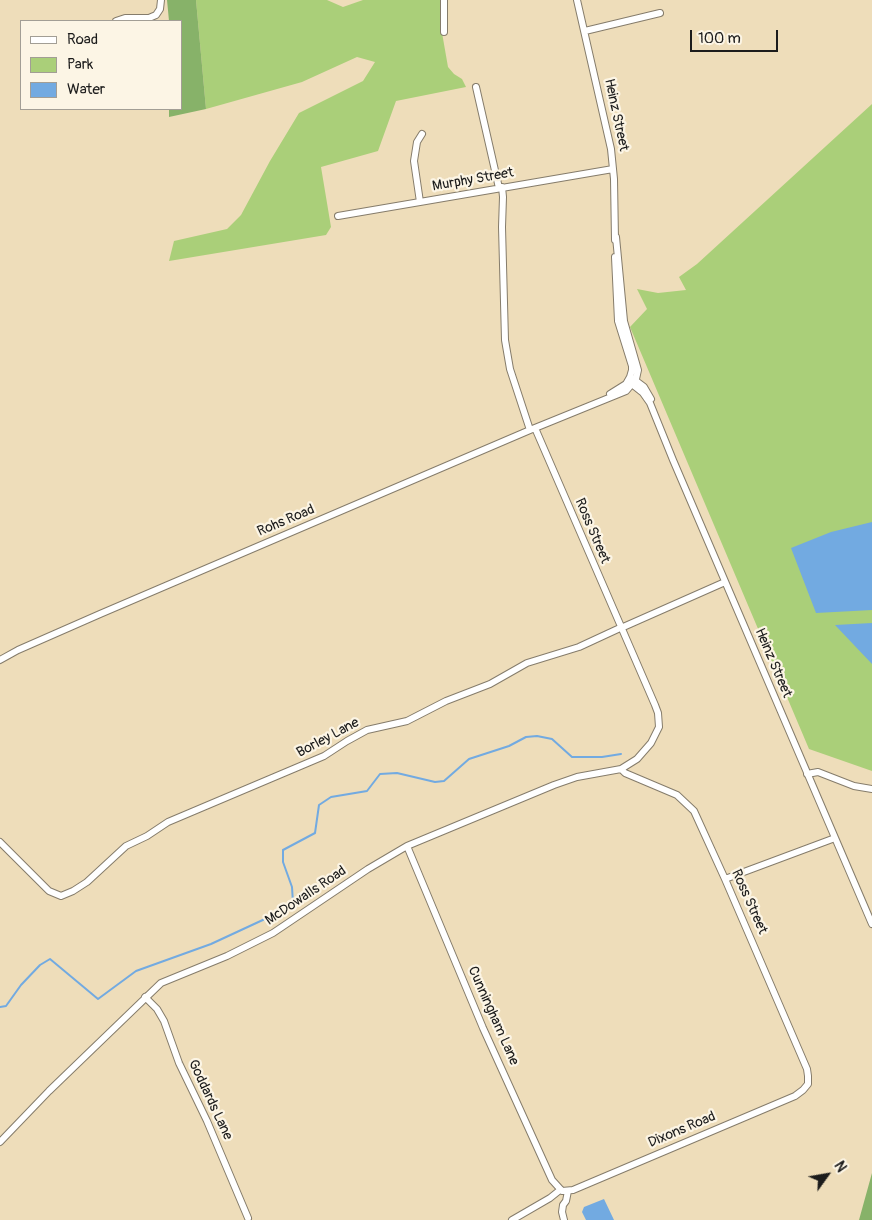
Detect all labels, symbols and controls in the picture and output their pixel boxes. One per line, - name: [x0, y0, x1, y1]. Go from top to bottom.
- legend: [20, 20, 182, 110]
- scale bar: [692, 20, 780, 52]
- text: 100 m: [698, 29, 741, 48]
- text: Road: [67, 30, 98, 49]
- text: Park: [67, 55, 93, 74]
- street label: Heinz Street: [600, 77, 632, 153]
- text: Water: [67, 80, 105, 99]
- street label: Murphy Street: [431, 165, 515, 195]
- street label: Ross Street: [571, 496, 613, 566]
- street label: Rohs Road: [255, 501, 317, 541]
- street label: Heinz Street: [751, 626, 795, 700]
- street label: Borley Lane: [294, 715, 362, 761]
- street label: McDowalls Road: [262, 863, 350, 929]
- street label: Ross Street: [727, 867, 771, 937]
- street label: Cunningham Lane: [464, 964, 522, 1068]
- street label: Goddards Lane: [184, 1057, 236, 1143]
- street label: Dixons Road: [646, 1108, 718, 1152]
- north arrow: [802, 1150, 852, 1200]
- text: N: [830, 1158, 850, 1175]

